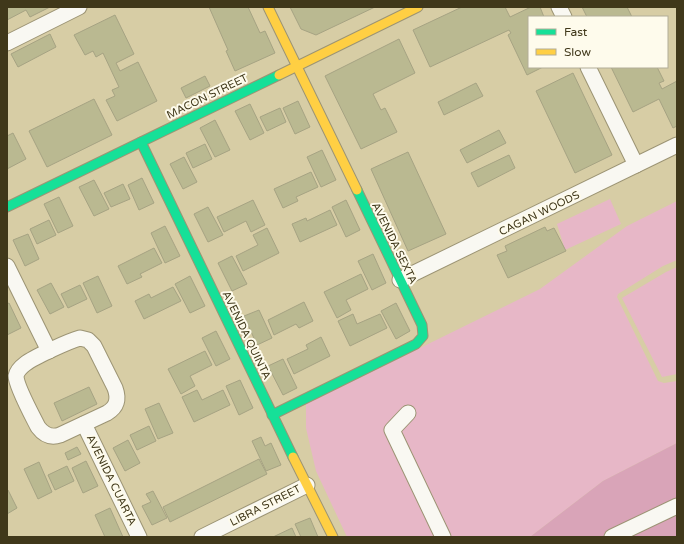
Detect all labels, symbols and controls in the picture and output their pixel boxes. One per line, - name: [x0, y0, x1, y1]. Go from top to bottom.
- legend: [528, 16, 668, 68]
- text: Fast: [564, 25, 588, 39]
- text: Slow: [564, 45, 591, 59]
- street label: MACON STREET: [165, 71, 250, 122]
- street label: CAGAN WOODS: [497, 188, 582, 239]
- street label: AVENIDA SEXTA: [369, 200, 420, 286]
- street label: AVENIDA QUINTA: [219, 289, 274, 382]
- street label: AVENIDA CUARTA: [84, 433, 139, 528]
- street label: LIBRA STREET: [228, 482, 303, 529]

